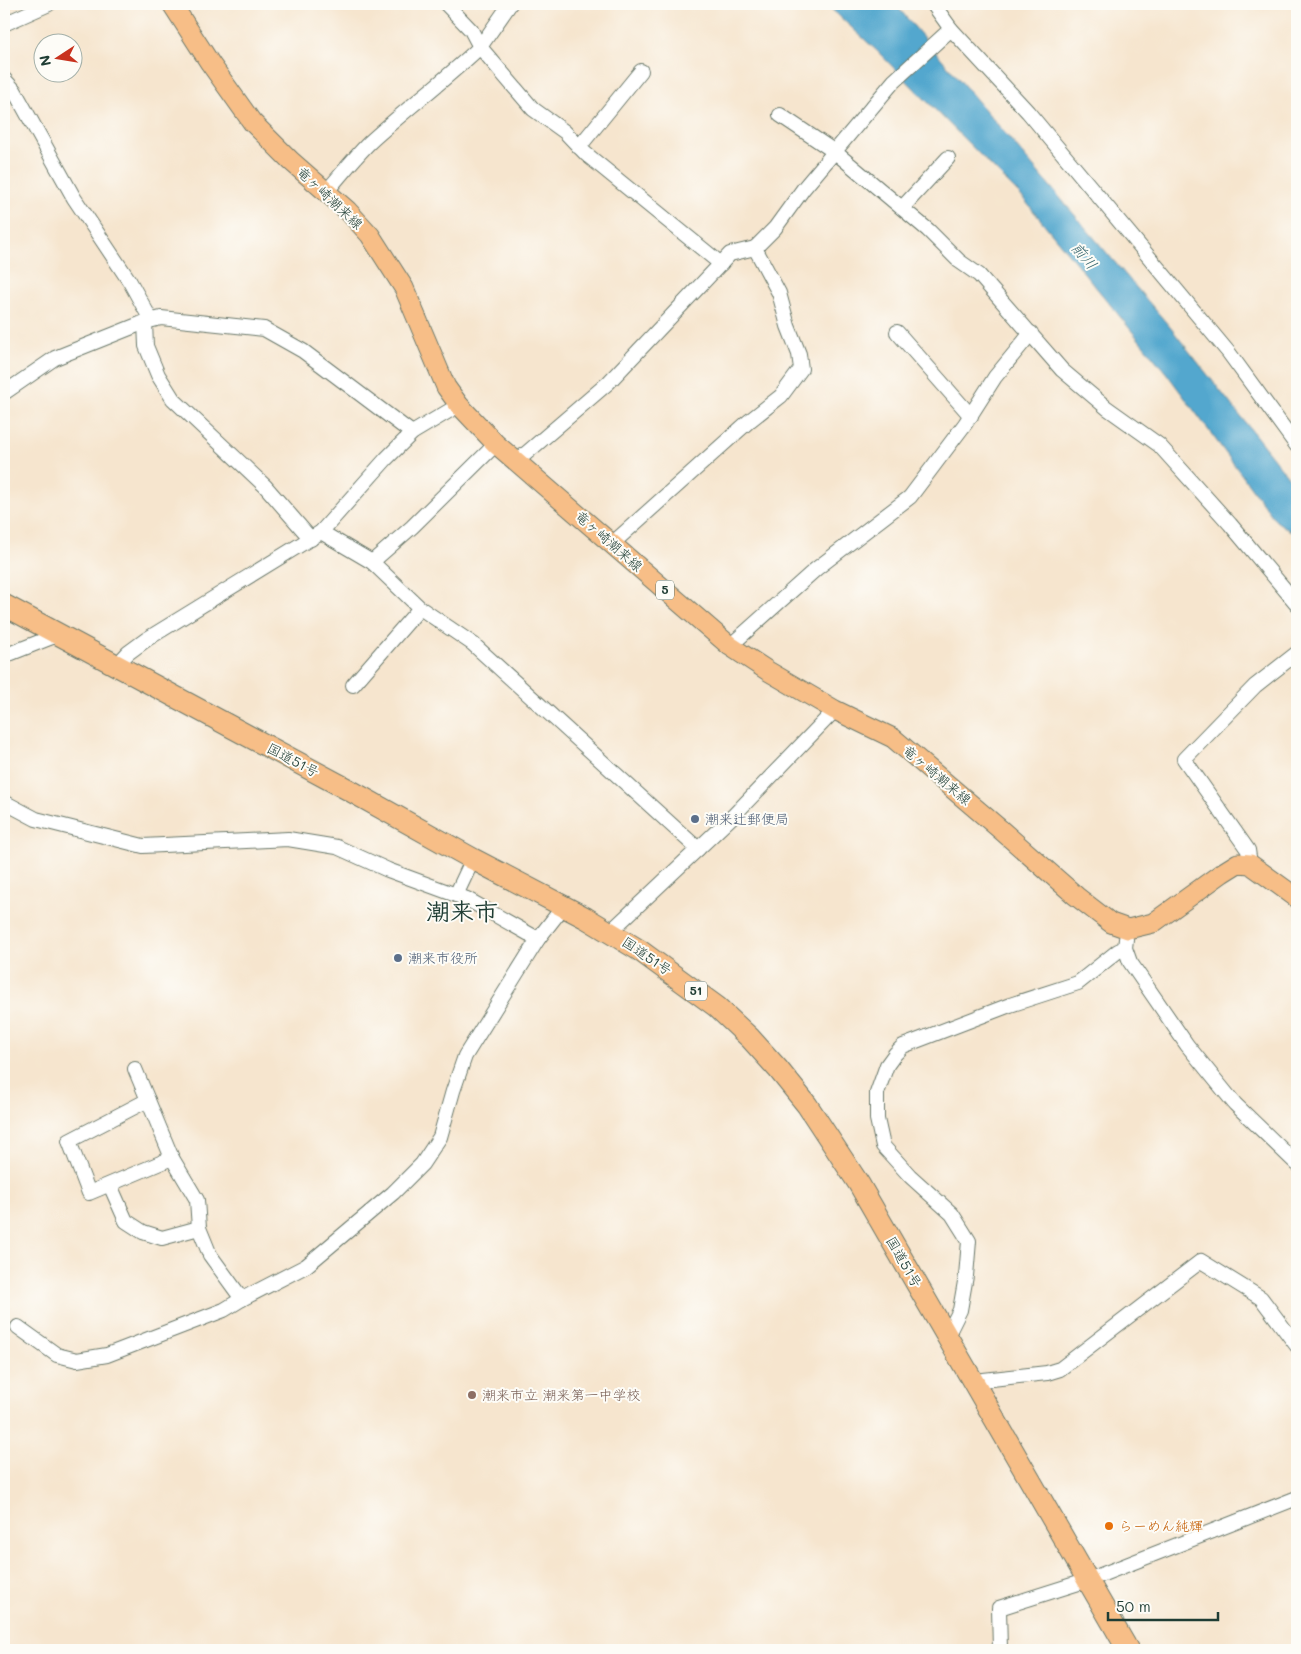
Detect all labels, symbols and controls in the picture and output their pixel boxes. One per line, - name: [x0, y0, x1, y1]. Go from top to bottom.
- north arrow: [32, 32, 82, 82]
- text: N: [34, 54, 55, 68]
- street label: 竜ヶ崎潮来線: [293, 162, 368, 233]
- water label: 前川: [1067, 237, 1102, 273]
- street label: 竜ヶ崎潮来線: [571, 506, 647, 575]
- road number: 5: [656, 580, 674, 600]
- street label: 国道51号: [264, 738, 323, 781]
- street label: 竜ヶ崎潮来線: [899, 740, 976, 809]
- place label: 潮来辻郵便局: [705, 809, 789, 828]
- marker: 潮来辻郵便局: [689, 813, 701, 825]
- district label: 潮来市: [426, 895, 498, 926]
- street label: 国道51号: [619, 932, 676, 979]
- place label: 潮来市役所: [408, 948, 478, 967]
- marker: 潮来市役所: [392, 952, 404, 964]
- road number: 51: [685, 981, 707, 1000]
- street label: 国道51号: [882, 1233, 927, 1291]
- place label: 潮来市立 潮来第一中学校: [482, 1385, 640, 1404]
- marker: 潮来市立 潮来第一中学校: [466, 1389, 478, 1401]
- place label: らーめん純輝: [1119, 1516, 1203, 1535]
- marker: らーめん純輝: [1103, 1520, 1115, 1532]
- scale bar: [1108, 1589, 1218, 1621]
- text: 50 m: [1116, 1596, 1151, 1616]

